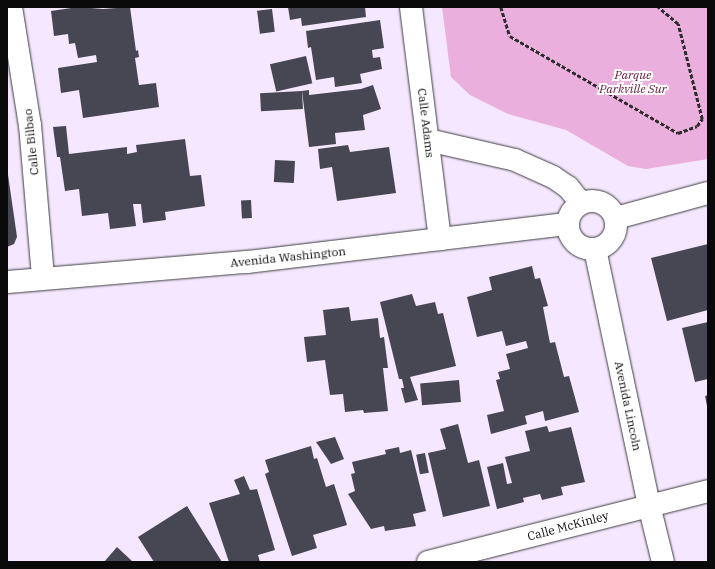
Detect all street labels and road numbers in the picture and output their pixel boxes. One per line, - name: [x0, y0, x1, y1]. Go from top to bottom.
- street label: Calle Adams: [415, 87, 437, 159]
- street label: Calle Bilbao: [20, 108, 42, 176]
- street label: Avenida Washington: [229, 244, 347, 270]
- street label: Avenida Lincoln: [611, 360, 645, 452]
- street label: Calle McKinley: [526, 508, 610, 544]

